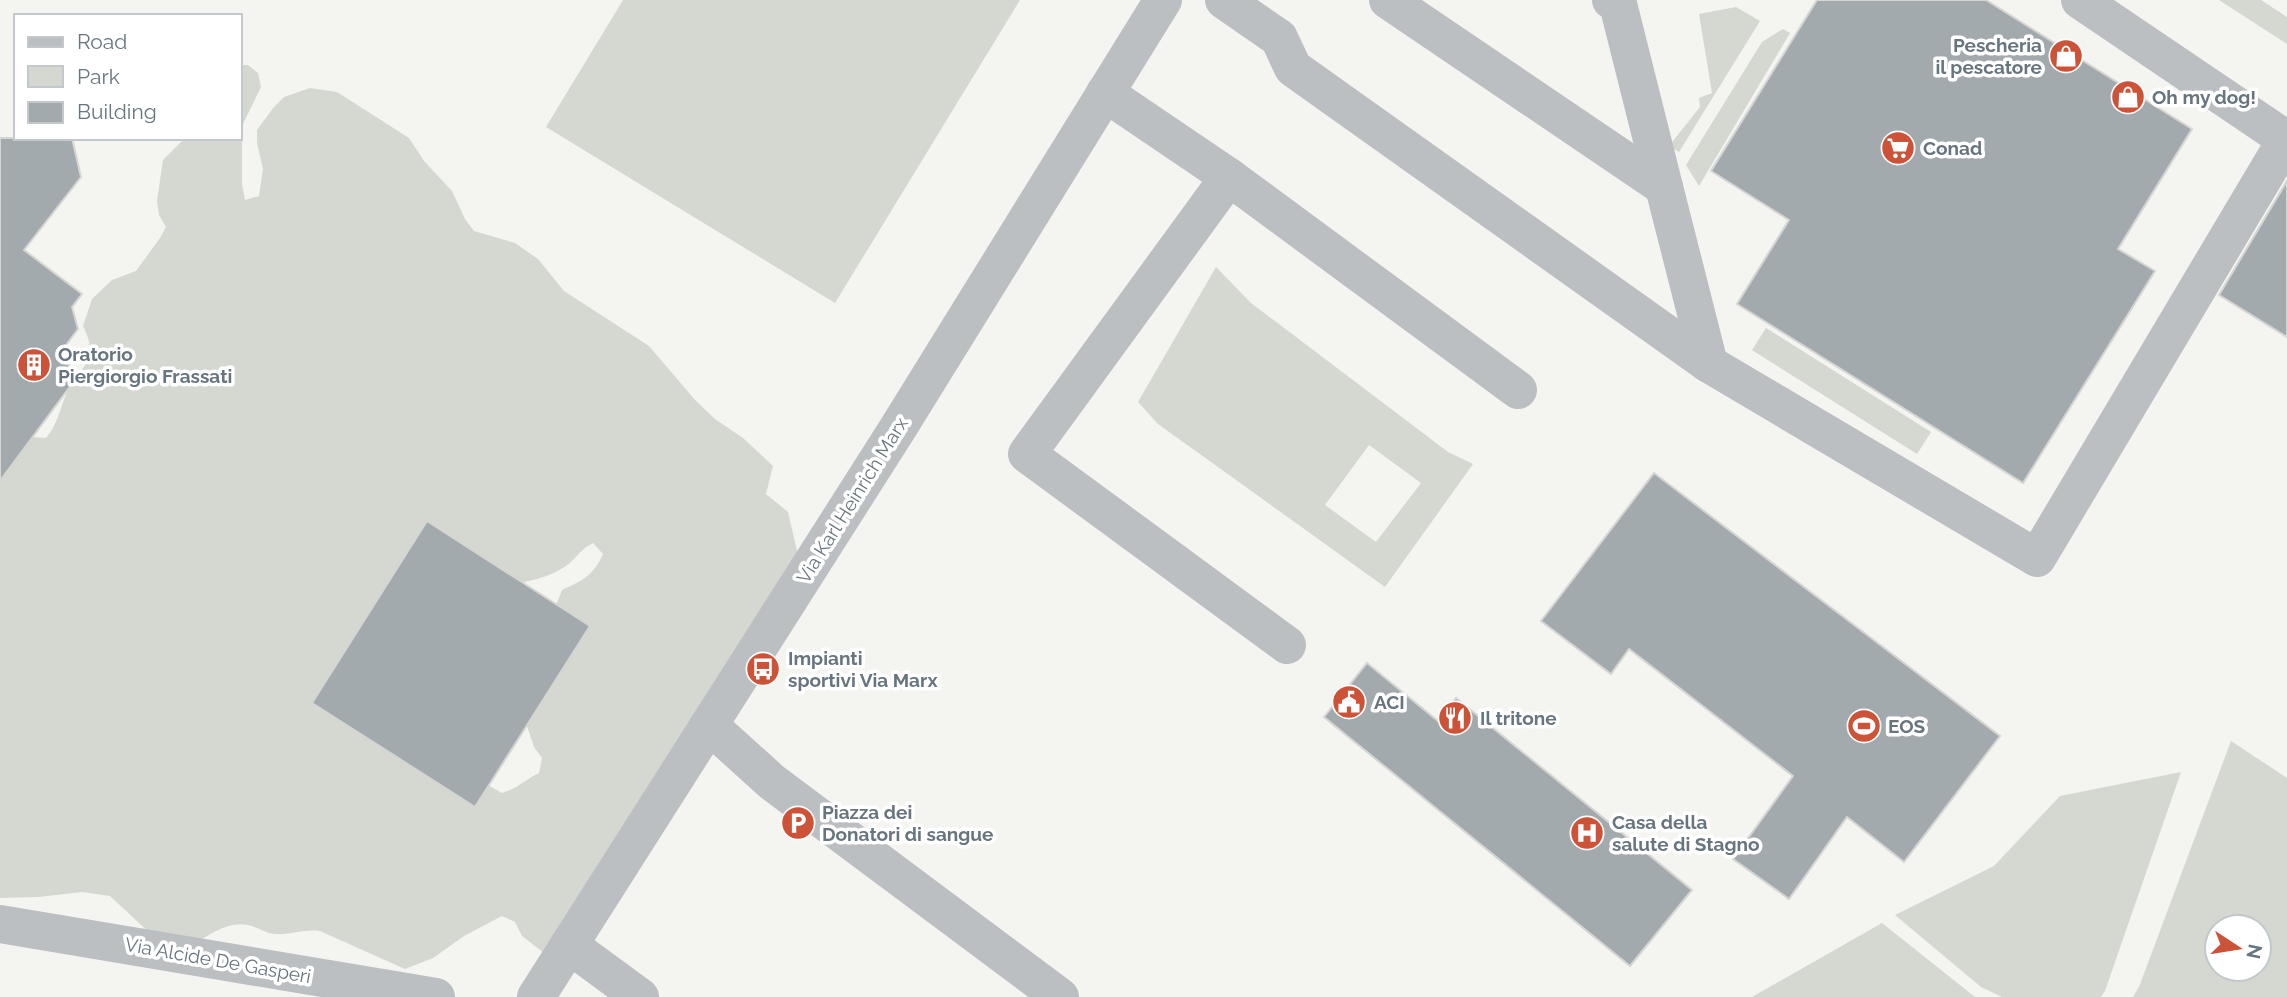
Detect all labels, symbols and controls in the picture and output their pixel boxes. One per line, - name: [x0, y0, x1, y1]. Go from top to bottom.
- legend: [14, 14, 242, 140]
- text: Road: [77, 29, 127, 54]
- place label: Pescheria il pescatore: [1935, 34, 2042, 78]
- shop icon: Pescheria il pescatore: [2047, 37, 2085, 75]
- text: Park: [77, 64, 120, 89]
- shop icon: Oh my dog!: [2109, 78, 2147, 116]
- place label: Oh my dog!: [2152, 86, 2256, 108]
- text: Building: [77, 99, 157, 124]
- supermarket icon: Conad: [1879, 129, 1917, 167]
- place label: Conad: [1923, 137, 1982, 159]
- place label: Oratorio Piergiorgio Frassati: [58, 343, 232, 387]
- building icon: Oratorio Piergiorgio Frassati: [15, 346, 53, 384]
- street label: Via Karl Heinrich Marx: [792, 413, 912, 587]
- place label: Impianti sportivi Via Marx: [788, 647, 938, 691]
- bus stop icon: Impianti sportivi Via Marx: [744, 650, 782, 688]
- public building icon: ACI: [1330, 683, 1368, 721]
- place label: ACI: [1374, 691, 1405, 713]
- restaurant icon: Il tritone: [1436, 699, 1474, 737]
- place label: Il tritone: [1480, 707, 1557, 729]
- sports icon: EOS: [1845, 707, 1883, 745]
- place label: EOS: [1888, 715, 1925, 737]
- place label: Piazza dei Donatori di sangue: [822, 801, 993, 845]
- parking icon: Piazza dei Donatori di sangue: [779, 804, 817, 842]
- place label: Casa della salute di Stagno: [1612, 811, 1759, 855]
- hospital icon: Casa della salute di Stagno: [1568, 814, 1606, 852]
- north arrow: [2203, 913, 2273, 983]
- street label: Via Alcide De Gasperi: [123, 933, 313, 987]
- text: N: [2242, 942, 2267, 961]

